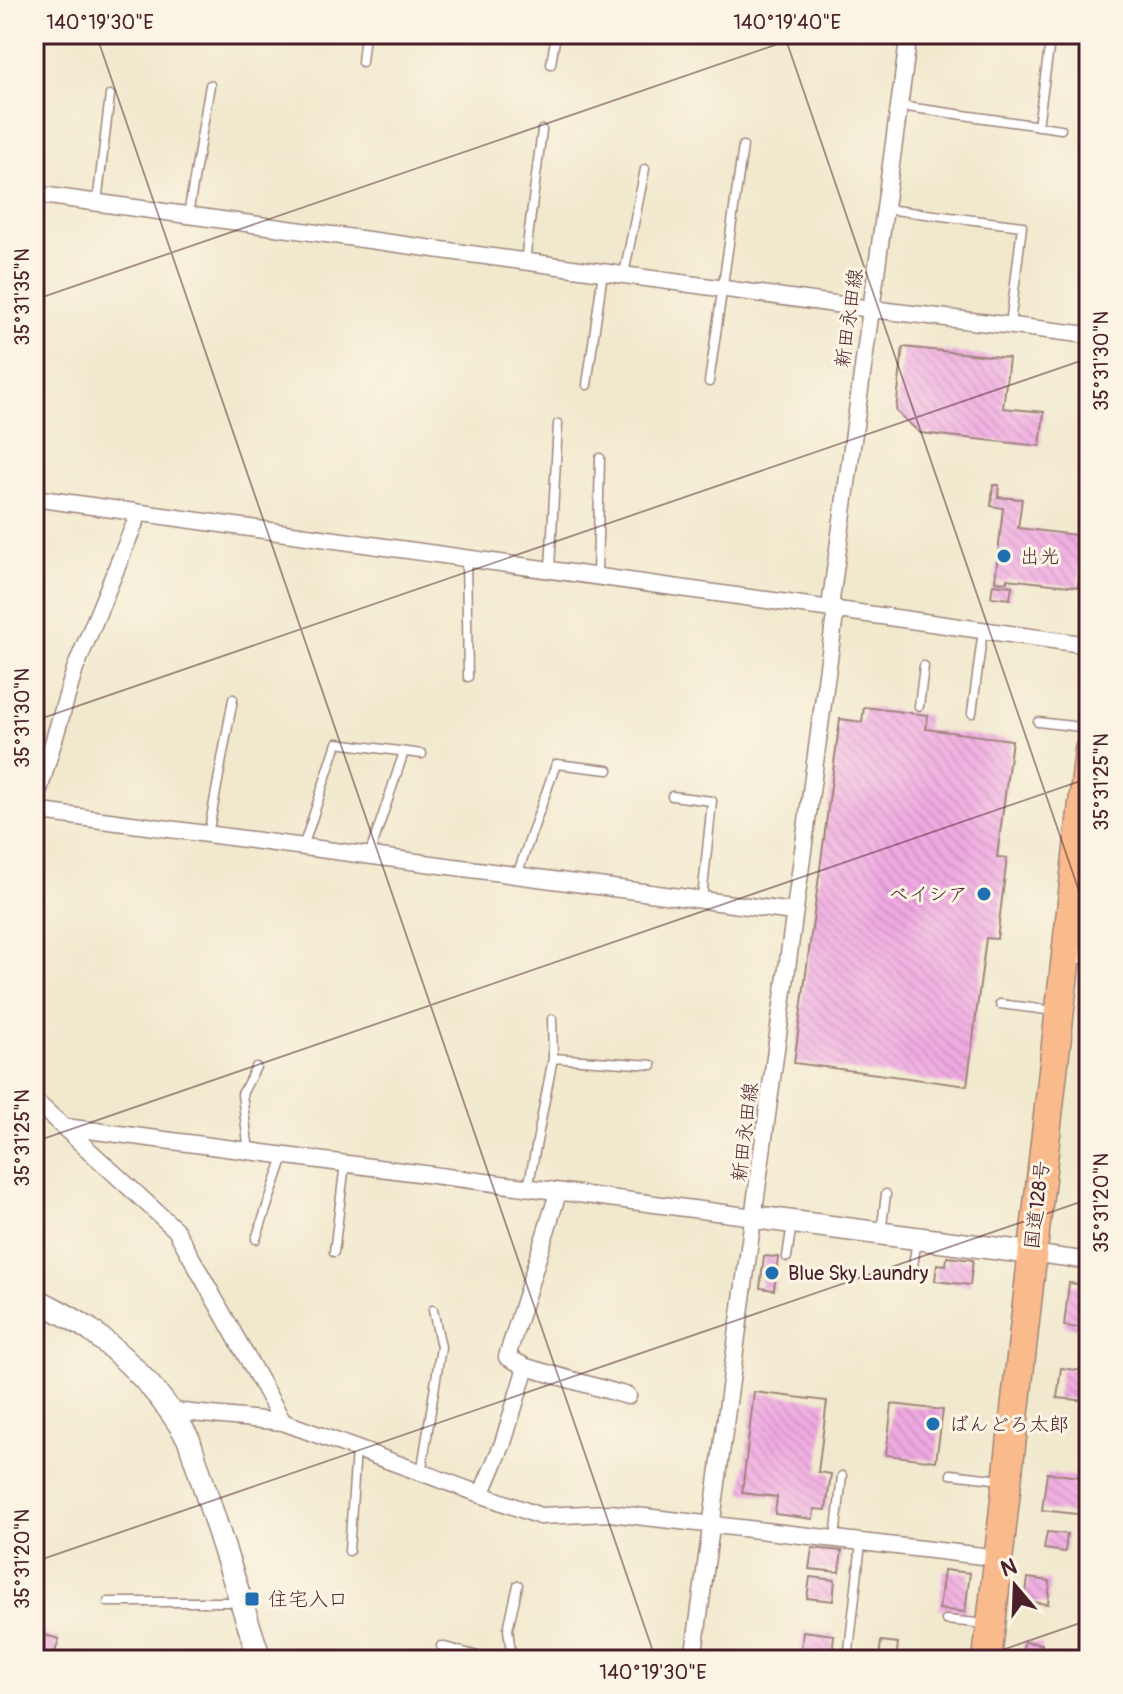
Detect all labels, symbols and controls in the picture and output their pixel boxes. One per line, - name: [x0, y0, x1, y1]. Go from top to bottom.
- text: 140°19'30"E: [46, 10, 154, 35]
- text: 140°19'40"E: [733, 10, 841, 35]
- text: 35°31'35"N: [10, 248, 35, 346]
- street label: 新田永田線: [830, 267, 868, 369]
- text: 35°31'30"N: [1089, 311, 1114, 411]
- place label: 出光: [1020, 544, 1060, 569]
- marker: 出光: [995, 547, 1013, 565]
- text: 35°31'30"N: [10, 668, 35, 768]
- text: 35°31'25"N: [1089, 733, 1114, 831]
- place label: ベイシア: [888, 882, 968, 907]
- marker: ベイシア: [975, 885, 993, 903]
- street label: 新田永田線: [726, 1081, 764, 1183]
- text: 35°31'25"N: [10, 1089, 35, 1187]
- text: 35°31'20"N: [1089, 1153, 1114, 1253]
- street label: 国道128号: [1019, 1159, 1055, 1251]
- place label: Blue Sky Laundry: [788, 1261, 929, 1286]
- marker: Blue Sky Laundry: [763, 1264, 781, 1282]
- place label: ばんどろ太郎: [949, 1412, 1069, 1437]
- marker: ばんどろ太郎: [924, 1415, 942, 1433]
- text: 35°31'20"N: [10, 1509, 35, 1609]
- north arrow: [975, 1546, 1055, 1626]
- text: N: [997, 1552, 1021, 1584]
- place label: 住宅入口: [268, 1587, 348, 1612]
- marker: 住宅入口: [243, 1590, 261, 1608]
- text: 140°19'30"E: [599, 1660, 707, 1685]

